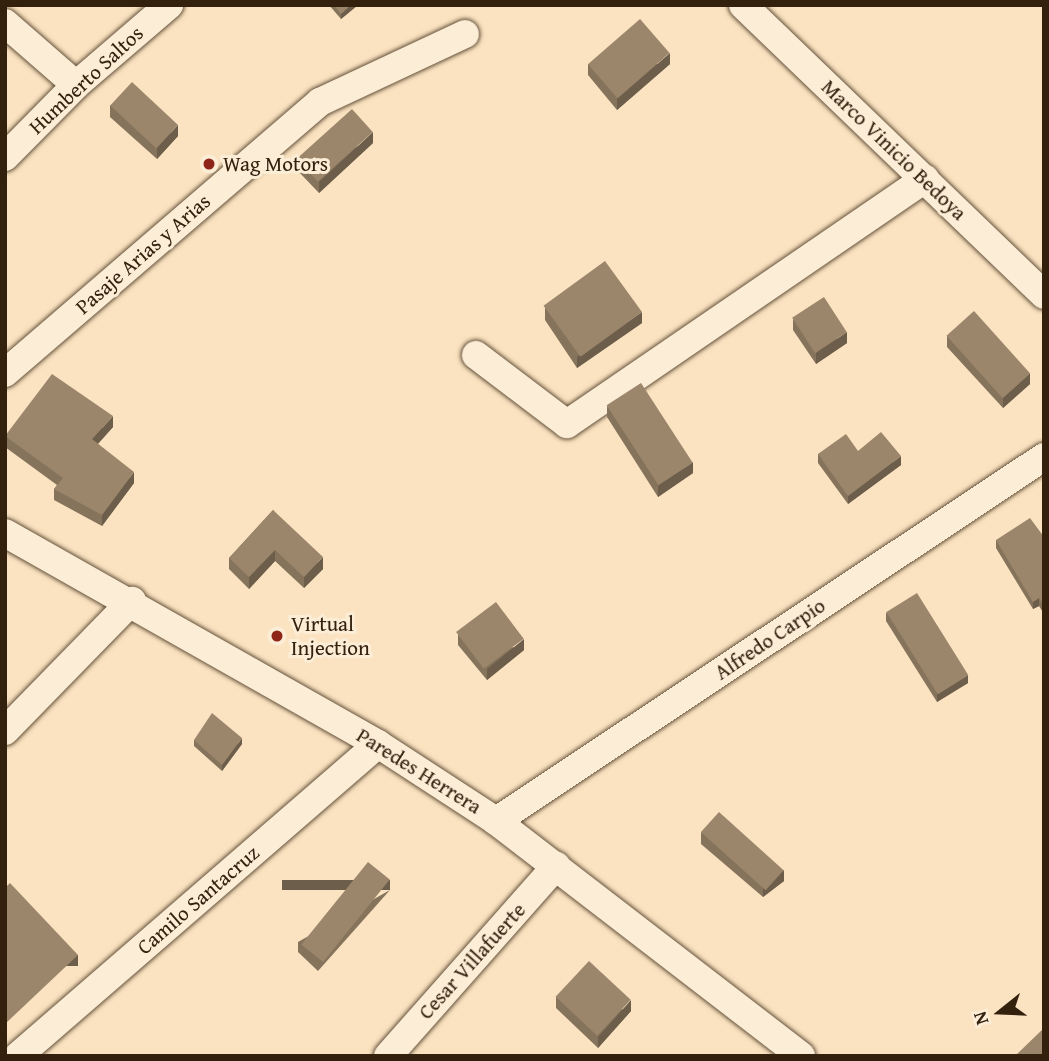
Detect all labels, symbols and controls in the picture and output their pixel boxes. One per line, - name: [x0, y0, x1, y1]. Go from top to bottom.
- street label: Humberto Saltos: [24, 21, 148, 139]
- street label: Marco Vinicio Bedoya: [816, 74, 972, 226]
- place label: Wag Motors: [223, 151, 328, 177]
- marker: Wag Motors: [201, 156, 217, 172]
- street label: Pasaje Arias y Arias: [70, 189, 216, 319]
- street label: Alfredo Carpio: [710, 593, 830, 685]
- place label: Virtual Injection: [291, 611, 370, 661]
- marker: Virtual Injection: [269, 628, 285, 644]
- street label: Paredes Herrera: [352, 723, 486, 819]
- street label: Camilo Santacruz: [132, 840, 264, 960]
- street label: Cesar Villafuerte: [413, 898, 531, 1024]
- north arrow: [965, 977, 1035, 1047]
- text: N: [965, 1008, 995, 1029]

